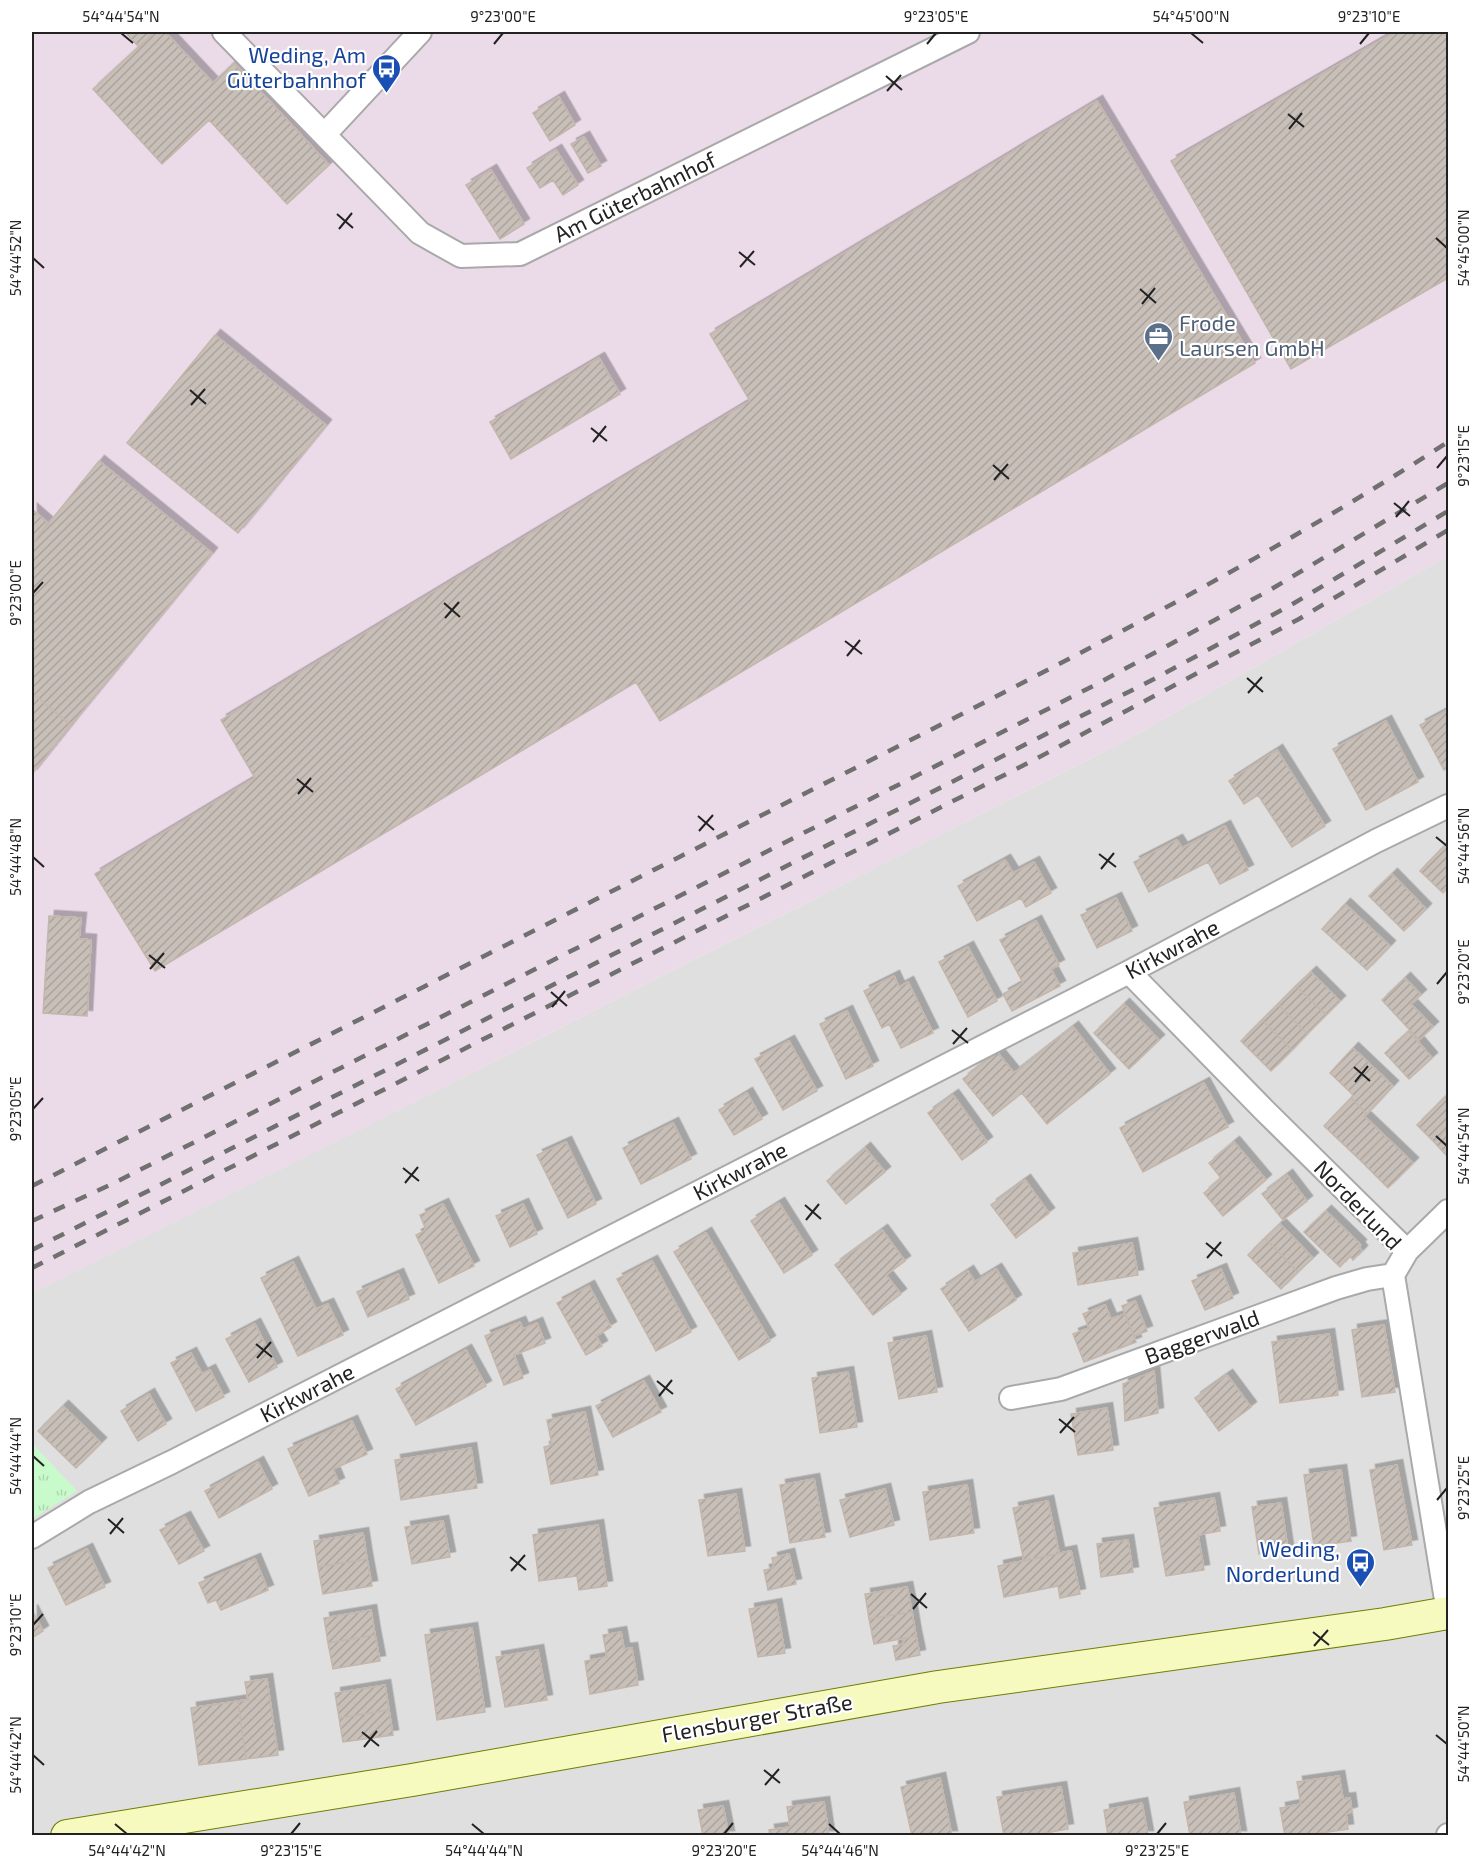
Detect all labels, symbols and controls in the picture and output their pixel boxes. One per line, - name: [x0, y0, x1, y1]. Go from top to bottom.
- text: 54°44'54"N: [82, 7, 160, 25]
- text: 9°23'00"E: [470, 7, 536, 25]
- text: 9°23'05"E: [904, 7, 968, 25]
- text: 54°45'00"N: [1152, 7, 1230, 25]
- text: 9°23'10"E: [1338, 7, 1400, 25]
- place label: Weding, Am Güterbahnhof: [227, 41, 367, 92]
- bus stop icon: Weding, Am Güterbahnhof: [371, 52, 403, 94]
- street label: Am Güterbahnhof: [549, 145, 720, 247]
- text: 54°45'00"N: [1454, 209, 1472, 287]
- text: 54°44'52"N: [6, 220, 24, 296]
- place label: Frode Laursen GmbH: [1179, 309, 1325, 360]
- office icon: Frode Laursen GmbH: [1142, 320, 1174, 362]
- text: 9°23'15"E: [1454, 425, 1472, 487]
- text: 9°23'00"E: [6, 560, 24, 626]
- text: 54°44'56"N: [1454, 808, 1472, 884]
- text: 54°44'48"N: [6, 818, 24, 896]
- street label: Kirkwrahe: [1120, 913, 1223, 984]
- text: 9°23'20"E: [1454, 939, 1472, 1005]
- text: 9°23'05"E: [6, 1077, 24, 1141]
- text: 54°44'54"N: [1454, 1107, 1472, 1185]
- street label: Kirkwrahe: [688, 1135, 791, 1205]
- street label: Norderlund: [1310, 1154, 1408, 1254]
- street label: Baggerwald: [1141, 1303, 1263, 1369]
- street label: Kirkwrahe: [255, 1357, 358, 1427]
- text: 54°44'44"N: [6, 1417, 24, 1495]
- text: 9°23'25"E: [1454, 1456, 1472, 1520]
- place label: Weding, Norderlund: [1226, 1535, 1340, 1586]
- bus stop icon: Weding, Norderlund: [1345, 1546, 1377, 1588]
- text: 9°23'10"E: [6, 1594, 24, 1656]
- street label: Flensburger Straße: [659, 1687, 854, 1747]
- text: 54°44'50"N: [1454, 1705, 1472, 1783]
- text: 54°44'42"N: [6, 1716, 24, 1794]
- text: 54°44'42"N: [88, 1841, 166, 1859]
- text: 9°23'15"E: [260, 1841, 322, 1859]
- text: 54°44'44"N: [445, 1841, 523, 1859]
- text: 9°23'20"E: [691, 1841, 757, 1859]
- text: 54°44'46"N: [801, 1841, 879, 1859]
- text: 9°23'25"E: [1125, 1841, 1189, 1859]

